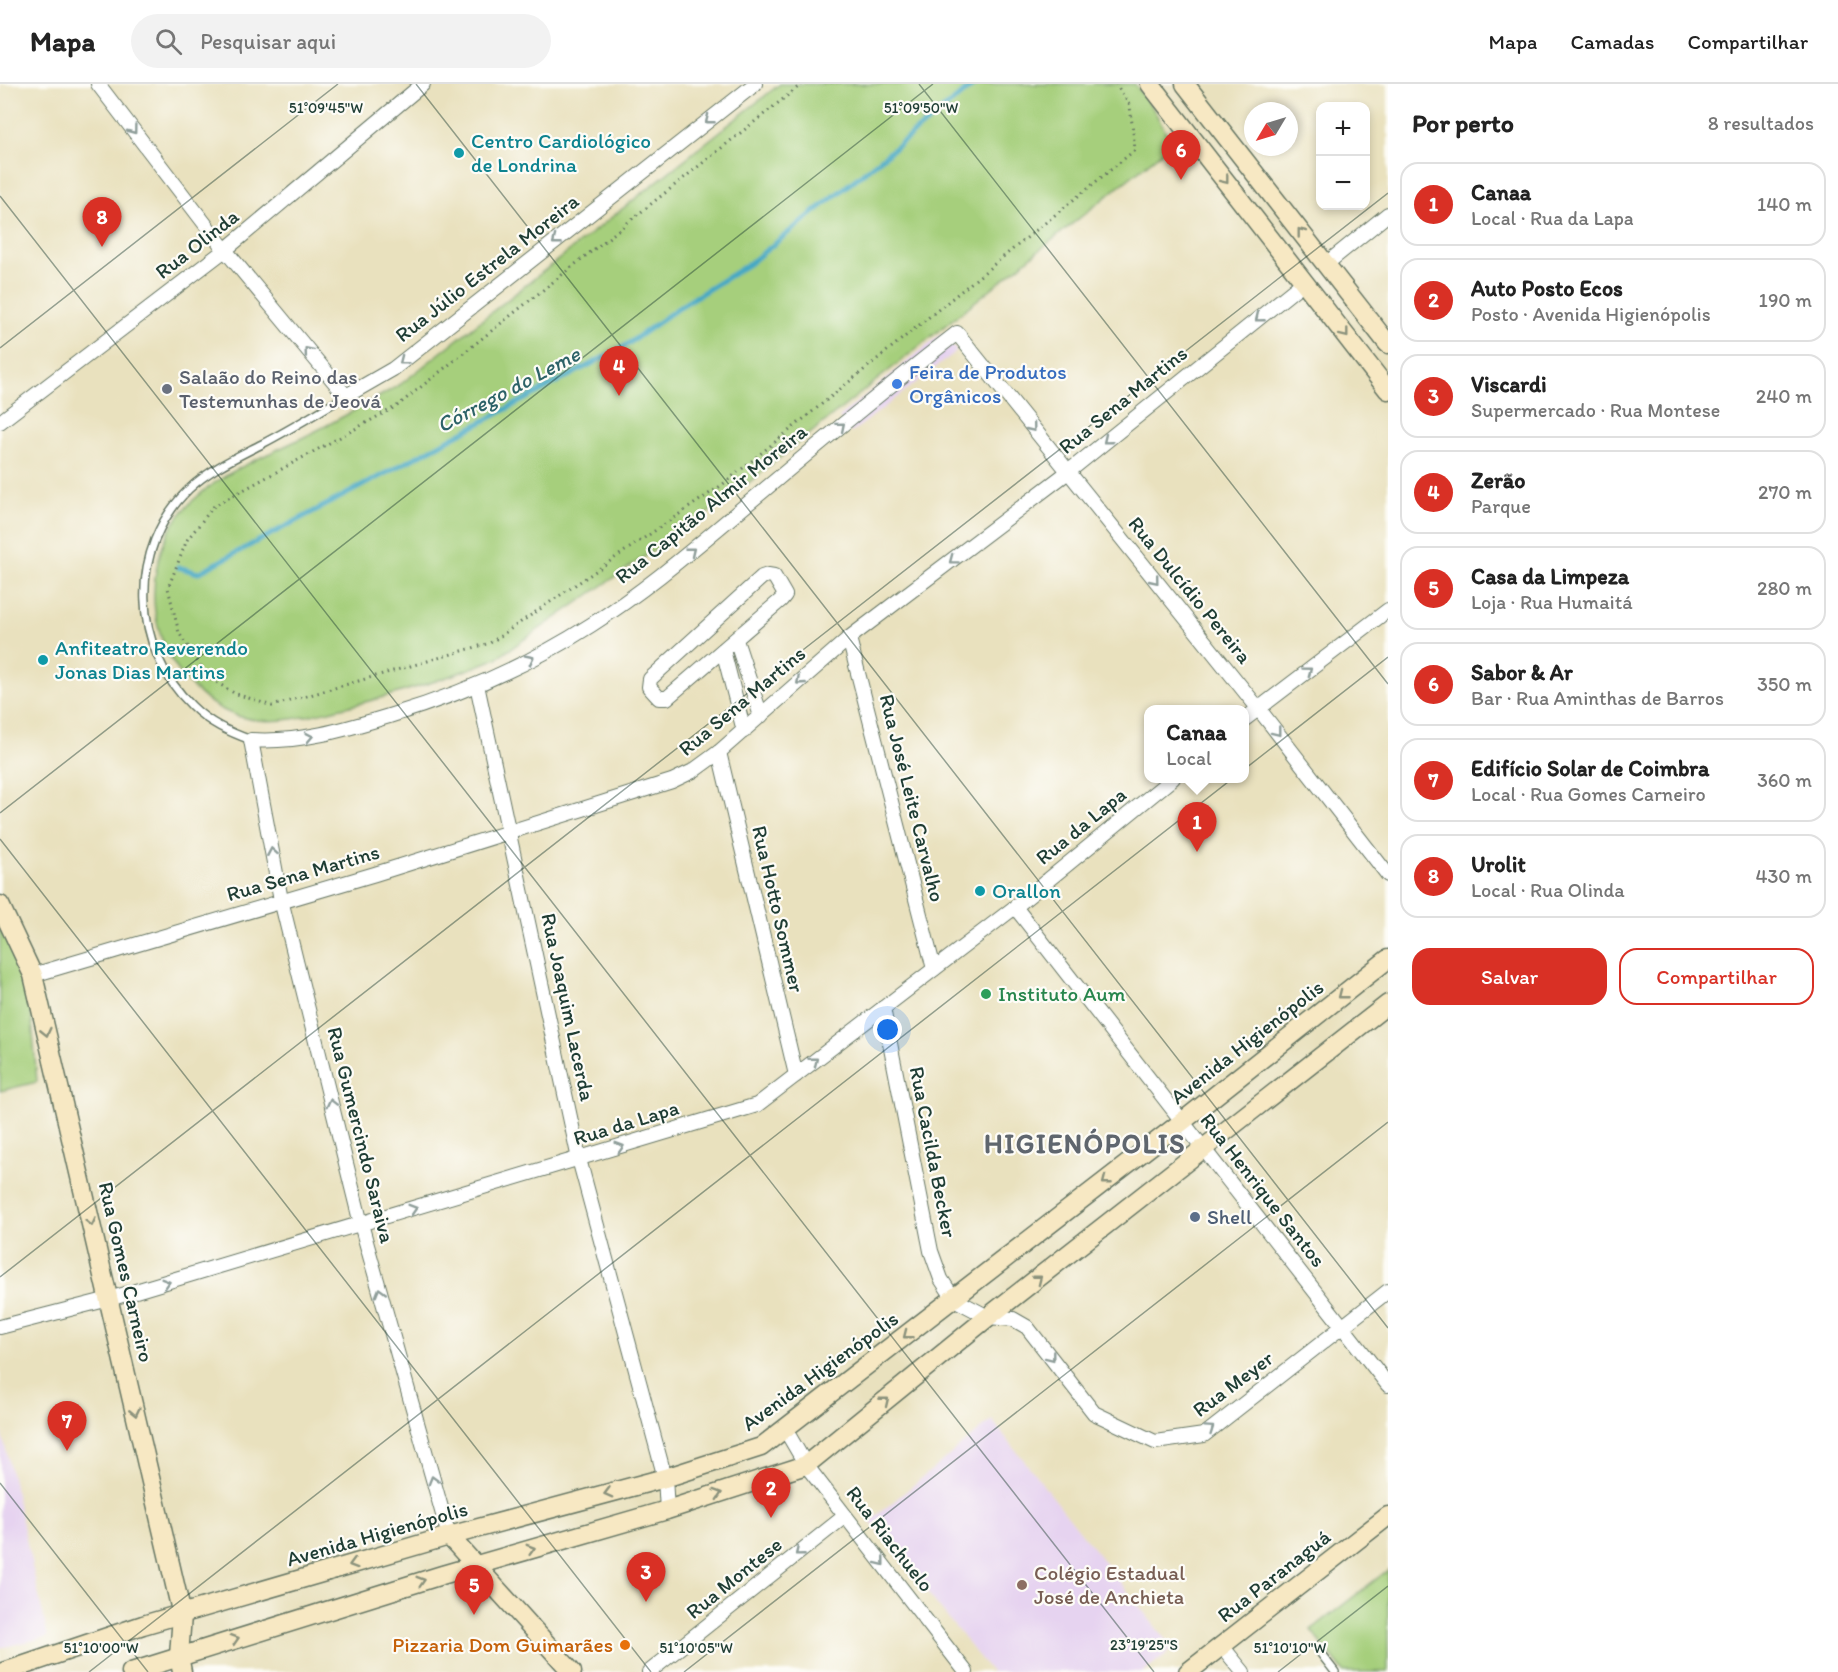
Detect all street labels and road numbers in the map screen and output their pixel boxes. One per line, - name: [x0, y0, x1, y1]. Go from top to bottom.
- street label: Rua Júlio Estrela Moreira: [390, 188, 584, 347]
- street label: Rua Olinda: [150, 203, 244, 284]
- street label: Rua Sena Martins: [1053, 340, 1192, 459]
- street label: Rua Capitão Almir Moreira: [610, 418, 812, 589]
- street label: Rua Dulcídio Pereira: [1123, 511, 1257, 668]
- street label: Rua Sena Martins: [673, 640, 810, 761]
- street label: Rua José Leite Carvalho: [875, 691, 950, 904]
- street label: Rua da Lapa: [1031, 782, 1131, 870]
- street label: Rua Hotto Sommer: [747, 823, 810, 995]
- street label: Rua Sena Martins: [224, 839, 382, 906]
- street label: Rua Joaquim Lacerda: [536, 911, 601, 1103]
- street label: Avenida Higienópolis: [1165, 974, 1328, 1109]
- street label: Rua Gumercindo Saraiva: [322, 1024, 400, 1246]
- street label: Rua Cacilda Becker: [905, 1064, 962, 1240]
- street label: Rua da Lapa: [570, 1095, 682, 1150]
- street label: Rua Henrique Santos: [1195, 1108, 1331, 1272]
- street label: Rua Gomes Carneiro: [94, 1179, 159, 1365]
- street label: Avenida Higienópolis: [737, 1305, 903, 1436]
- street label: Rua Meyer: [1188, 1345, 1278, 1422]
- street label: Rua Riachuelo: [841, 1481, 939, 1597]
- street label: Avenida Higienópolis: [283, 1496, 470, 1571]
- street label: Rua Paranaguá: [1212, 1524, 1335, 1627]
- street label: Rua Montese: [681, 1531, 787, 1624]

